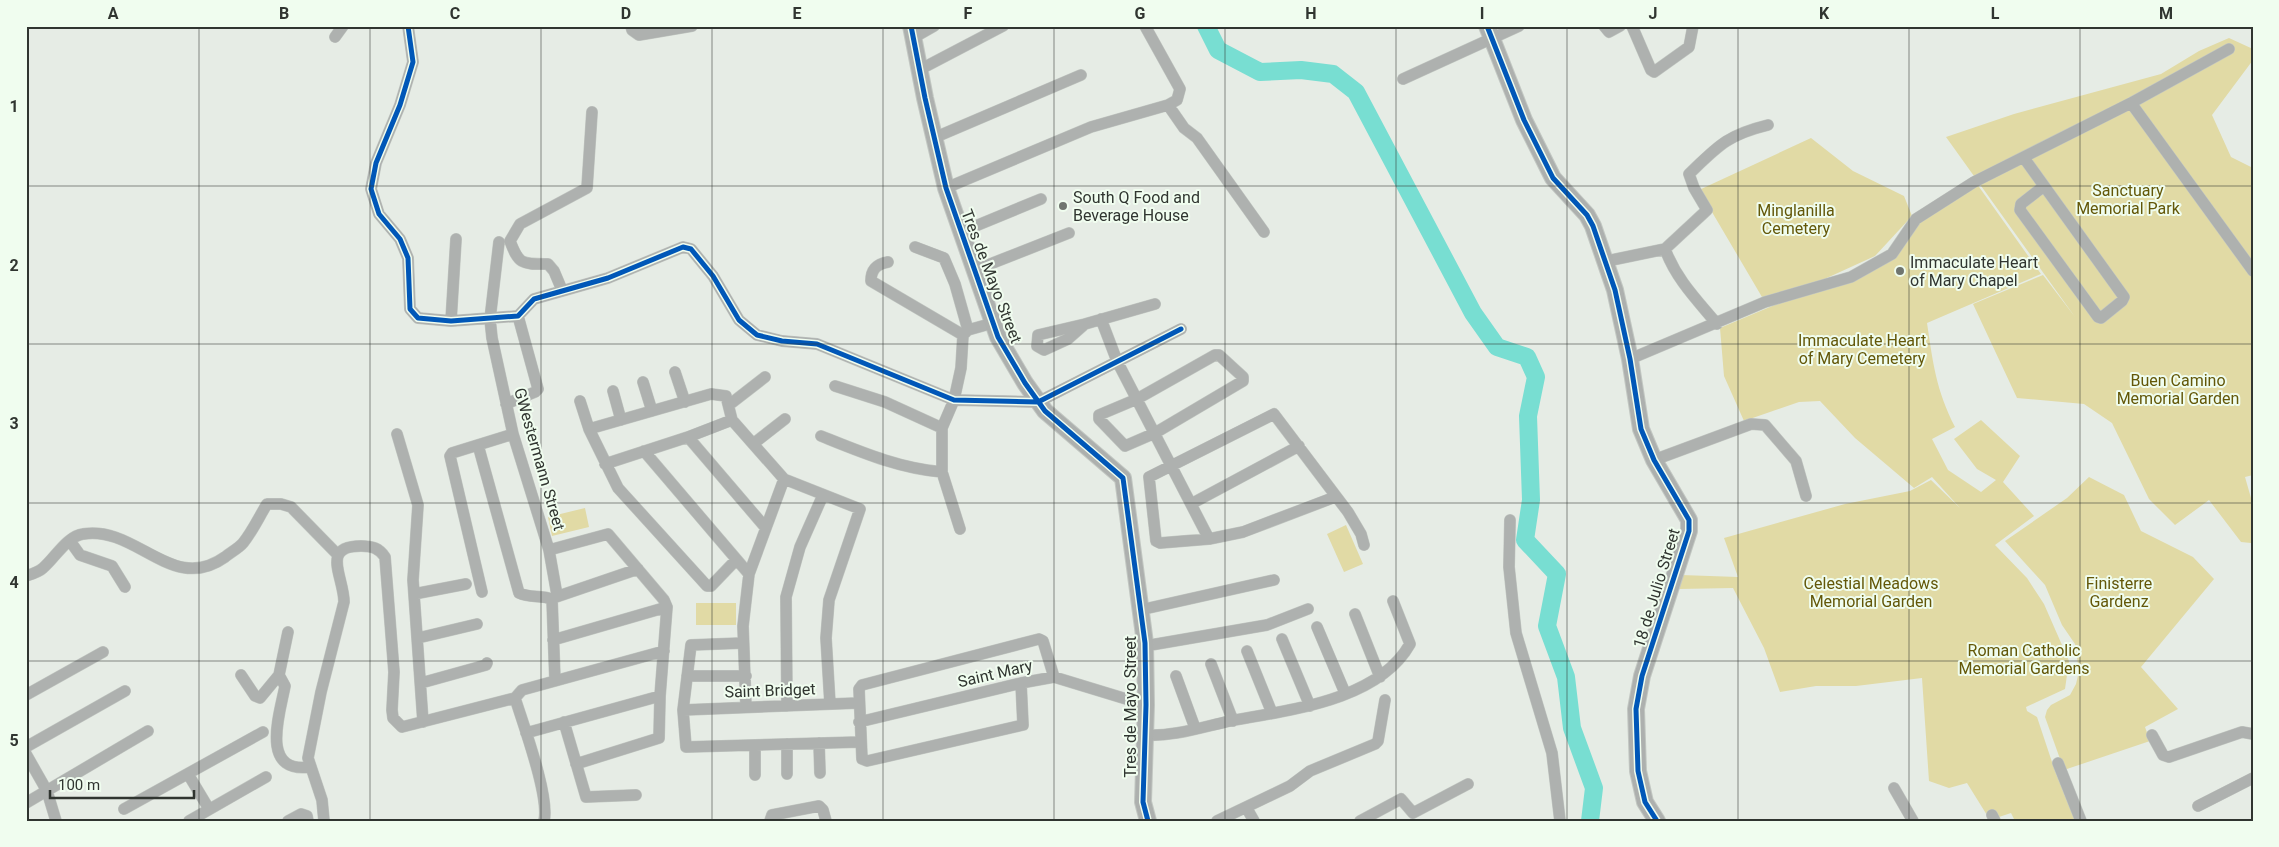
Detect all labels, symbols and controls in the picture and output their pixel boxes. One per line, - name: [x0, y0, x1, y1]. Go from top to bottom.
- text: A: [108, 4, 119, 23]
- text: B: [279, 4, 289, 23]
- text: C: [450, 4, 460, 23]
- text: D: [621, 4, 631, 23]
- text: E: [793, 4, 802, 23]
- text: F: [964, 4, 973, 23]
- text: G: [1135, 4, 1146, 23]
- text: H: [1305, 4, 1317, 23]
- text: I: [1480, 4, 1484, 23]
- text: J: [1649, 4, 1657, 23]
- text: K: [1819, 4, 1830, 23]
- text: L: [1991, 4, 2000, 23]
- text: M: [2159, 4, 2173, 23]
- text: 1: [9, 97, 19, 116]
- park label: Sanctuary Memorial Park: [2076, 181, 2181, 218]
- place label: South Q Food and Beverage House: [1073, 188, 1200, 225]
- marker: South Q Food and Beverage House: [1057, 200, 1069, 212]
- park label: Minglanilla Cemetery: [1757, 201, 1835, 238]
- street label: Tres de Mayo Street: [957, 207, 1026, 346]
- place label: Immaculate Heart of Mary Chapel: [1910, 253, 2038, 290]
- text: 2: [9, 256, 19, 275]
- marker: Immaculate Heart of Mary Chapel: [1894, 265, 1906, 277]
- park label: Immaculate Heart of Mary Cemetery: [1798, 331, 1926, 368]
- park label: Buen Camino Memorial Garden: [2117, 371, 2239, 408]
- street label: GWestermann Street: [510, 386, 569, 533]
- text: 3: [9, 414, 19, 433]
- street label: 18 de Julio Street: [1629, 526, 1684, 650]
- text: 4: [9, 573, 19, 592]
- park label: Celestial Meadows Memorial Garden: [1804, 574, 1938, 611]
- park label: Finisterre Gardenz: [2086, 574, 2152, 611]
- street label: Tres de Mayo Street: [1121, 636, 1140, 778]
- park label: Roman Catholic Memorial Gardens: [1959, 641, 2089, 678]
- street label: Saint Mary: [956, 656, 1035, 691]
- street label: Saint Bridget: [724, 679, 816, 702]
- text: 5: [9, 731, 19, 750]
- scale bar: [50, 767, 194, 799]
- text: 100 m: [58, 776, 100, 794]

